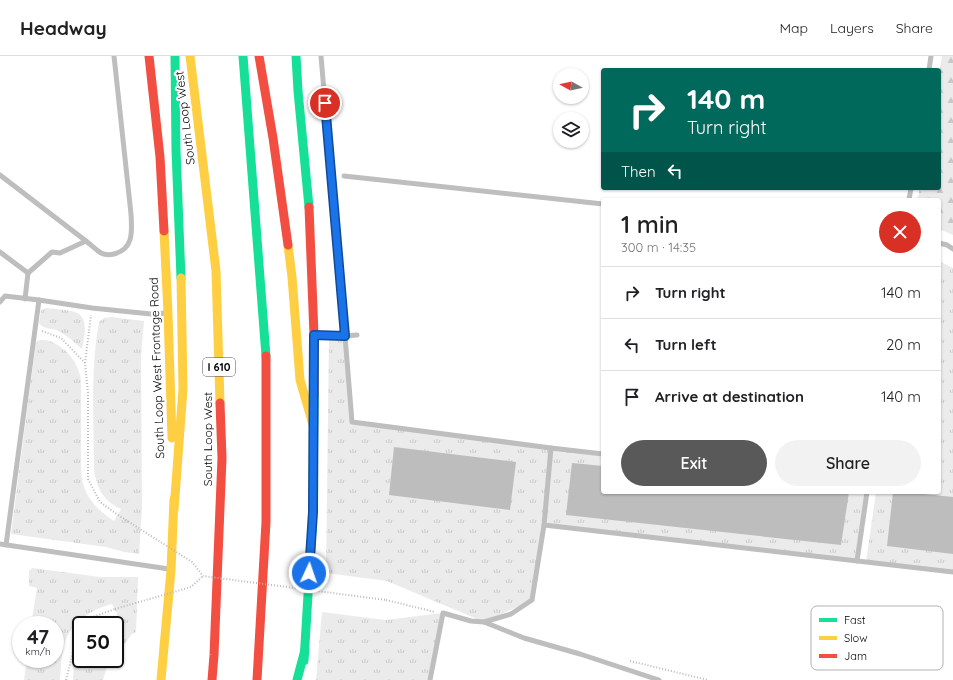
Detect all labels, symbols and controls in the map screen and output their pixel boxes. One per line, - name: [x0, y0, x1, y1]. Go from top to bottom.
- text: Headway: [20, 16, 107, 40]
- text: Map: [779, 19, 808, 37]
- text: Layers: [830, 19, 874, 37]
- text: Share: [896, 19, 933, 37]
- north arrow: [553, 68, 589, 104]
- map controls: [553, 68, 589, 148]
- street label: South Loop West: [171, 70, 198, 166]
- text: 140 m: [687, 81, 765, 116]
- icon: right: [621, 84, 673, 136]
- pin: [308, 86, 342, 120]
- icon: arrive: [314, 92, 336, 114]
- button: layers: [553, 112, 589, 148]
- text: Turn right: [687, 116, 767, 139]
- icon: left: [664, 160, 686, 182]
- text: Then: [621, 162, 656, 181]
- text: 1 min: [621, 209, 679, 239]
- button: close: [879, 211, 921, 253]
- text: 300 m · 14:35: [621, 239, 696, 255]
- street label: South Loop West Frontage Road: [146, 277, 167, 459]
- icon: right: [621, 282, 643, 304]
- text: Turn right: [655, 283, 726, 302]
- text: 140 m: [881, 283, 921, 302]
- icon: left: [621, 334, 643, 356]
- text: Turn left: [655, 335, 717, 354]
- text: 20 m: [886, 335, 921, 354]
- road number: I 610: [203, 358, 235, 376]
- icon: arrive: [621, 386, 643, 408]
- text: Arrive at destination: [655, 387, 804, 406]
- text: 140 m: [881, 387, 921, 406]
- street label: South Loop West: [200, 392, 215, 486]
- button: Exit: [621, 440, 767, 486]
- button: Share: [775, 440, 921, 486]
- position arrow: [288, 552, 330, 594]
- legend: [811, 606, 943, 670]
- text: Fast: [844, 613, 866, 627]
- speed limit sign: 50: [72, 616, 124, 668]
- text: 47: [27, 624, 49, 649]
- text: Slow: [844, 631, 868, 645]
- text: km/h: [25, 645, 51, 658]
- text: Jam: [844, 649, 867, 663]

